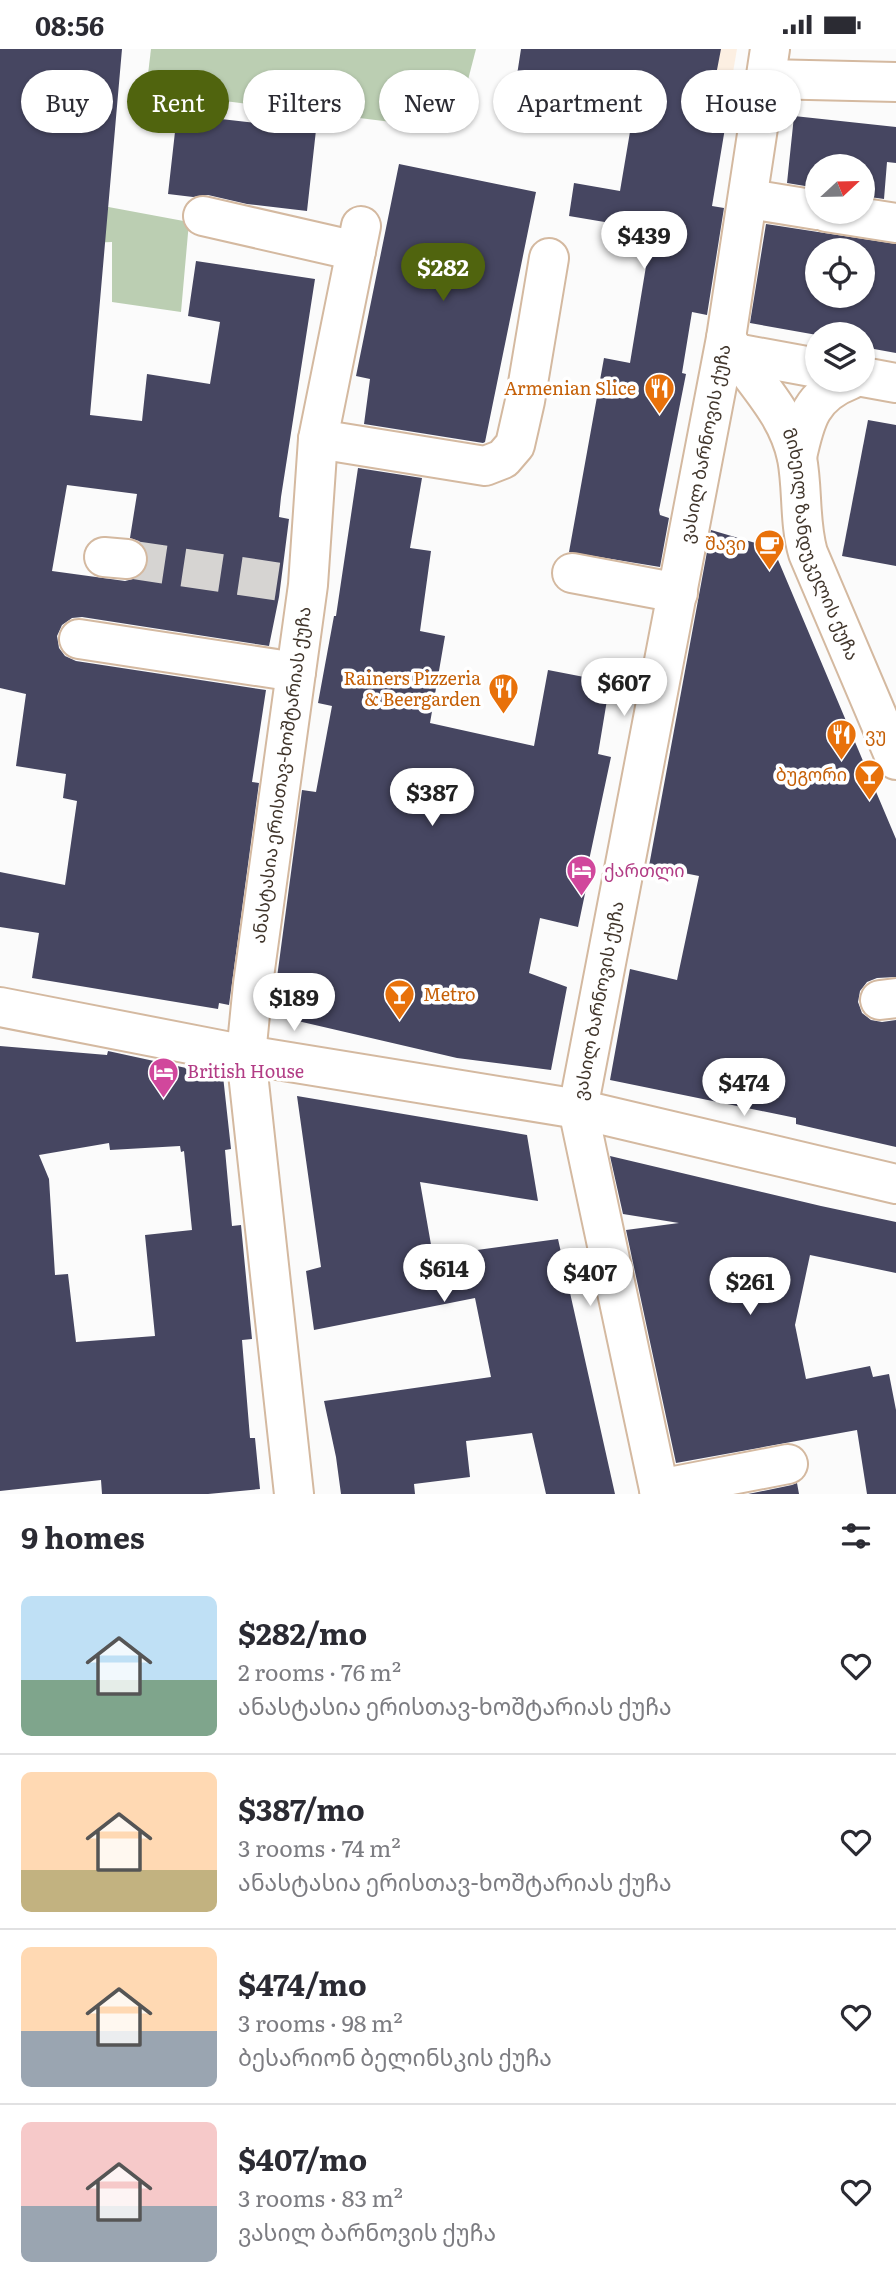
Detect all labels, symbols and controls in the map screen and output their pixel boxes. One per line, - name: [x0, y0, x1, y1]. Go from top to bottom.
- text: 08:56: [35, 5, 104, 44]
- chip: Buy: [21, 70, 113, 133]
- chip: Rent: [127, 70, 229, 133]
- chip: Filters: [243, 70, 365, 133]
- chip: New: [379, 70, 479, 133]
- chip: Apartment: [493, 70, 667, 133]
- chip: House: [681, 70, 801, 133]
- north arrow: [805, 154, 875, 224]
- map controls: [805, 154, 875, 392]
- pin: $439: [603, 211, 685, 271]
- text: $439: [617, 217, 671, 251]
- button: locate: [805, 238, 875, 308]
- pin: $282: [402, 243, 484, 303]
- text: $282: [417, 249, 469, 283]
- button: layers: [805, 322, 875, 392]
- street label: ვასილ ბარნოვის ქუჩა: [672, 342, 737, 545]
- restaurant icon: Armenian Slice: [642, 372, 676, 416]
- place label: Armenian Slice: [504, 374, 636, 401]
- street label: მიხეილ ზანდუკელის ქუჩა: [776, 423, 867, 664]
- cafe icon: შავი: [752, 527, 786, 571]
- place label: შავი: [705, 529, 746, 556]
- street label: ანასტასია ერისთავ-ხოშტარიას ქუჩა: [244, 605, 317, 945]
- pin: $607: [583, 659, 665, 718]
- place label: Rainers Pizzeria & Beergarden: [344, 664, 481, 712]
- text: $607: [597, 664, 651, 698]
- restaurant icon: Rainers Pizzeria & Beergarden: [487, 672, 521, 716]
- restaurant icon: ვუ: [825, 718, 859, 762]
- place label: ვუ: [865, 720, 886, 747]
- bar icon: ბუგორი: [853, 758, 887, 802]
- place label: ბუგორი: [776, 760, 847, 787]
- pin: $387: [391, 769, 473, 828]
- text: $387: [406, 774, 458, 808]
- hotel icon: ქართლი: [564, 854, 598, 898]
- place label: ქართლი: [604, 856, 685, 883]
- street label: ვასილ ბარნოვის ქუჩა: [565, 899, 630, 1102]
- pin: $189: [253, 974, 335, 1033]
- bar icon: Metro: [383, 978, 417, 1022]
- text: $189: [269, 979, 319, 1013]
- place label: Metro: [423, 980, 476, 1007]
- hotel icon: British House: [147, 1055, 181, 1099]
- place label: British House: [187, 1057, 304, 1084]
- pin: $474: [703, 1059, 785, 1118]
- text: $474: [718, 1064, 770, 1098]
- pin: $614: [403, 1245, 485, 1304]
- pin: $407: [549, 1249, 631, 1308]
- text: $614: [419, 1250, 469, 1284]
- text: $407: [563, 1254, 617, 1288]
- pin: $261: [709, 1257, 791, 1317]
- text: $261: [726, 1263, 775, 1297]
- text: 9 homes: [21, 1514, 145, 1558]
- icon: filters: [837, 1517, 875, 1555]
- text: $282/mo: [238, 1610, 367, 1654]
- icon: home: [77, 1624, 161, 1708]
- icon: heart: [837, 1647, 875, 1685]
- text: 2 rooms · 76 m²: [238, 1654, 401, 1688]
- text: ანასტასია ერისთავ-ხოშტარიას ქუჩა: [238, 1688, 672, 1722]
- text: $387/mo: [238, 1786, 365, 1830]
- icon: home: [77, 1800, 161, 1884]
- icon: heart: [837, 1823, 875, 1861]
- text: 3 rooms · 74 m²: [238, 1830, 401, 1864]
- text: ანასტასია ერისთავ-ხოშტარიას ქუჩა: [238, 1864, 672, 1898]
- text: $474/mo: [238, 1961, 367, 2005]
- icon: home: [77, 1975, 161, 2059]
- icon: heart: [837, 1998, 875, 2036]
- text: 3 rooms · 98 m²: [238, 2005, 403, 2039]
- text: ბესარიონ ბელინსკის ქუჩა: [238, 2039, 552, 2073]
- text: $407/mo: [238, 2136, 367, 2180]
- icon: home: [77, 2150, 161, 2234]
- icon: heart: [837, 2173, 875, 2211]
- text: 3 rooms · 83 m²: [238, 2180, 403, 2214]
- text: ვასილ ბარნოვის ქუჩა: [238, 2214, 496, 2248]

